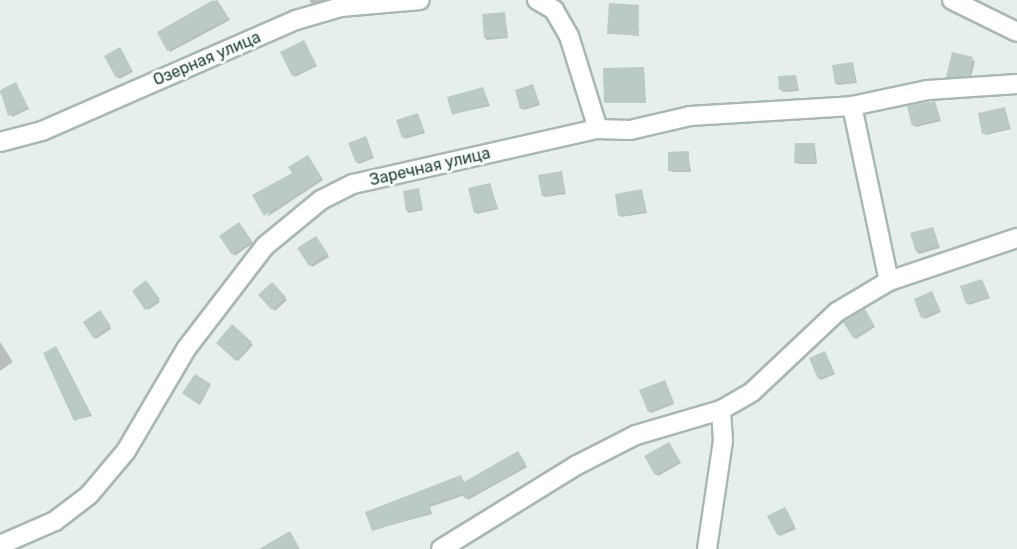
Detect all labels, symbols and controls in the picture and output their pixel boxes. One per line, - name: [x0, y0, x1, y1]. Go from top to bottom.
- street label: Озерная улица: [150, 28, 264, 90]
- street label: Заречная улица: [368, 144, 492, 190]

